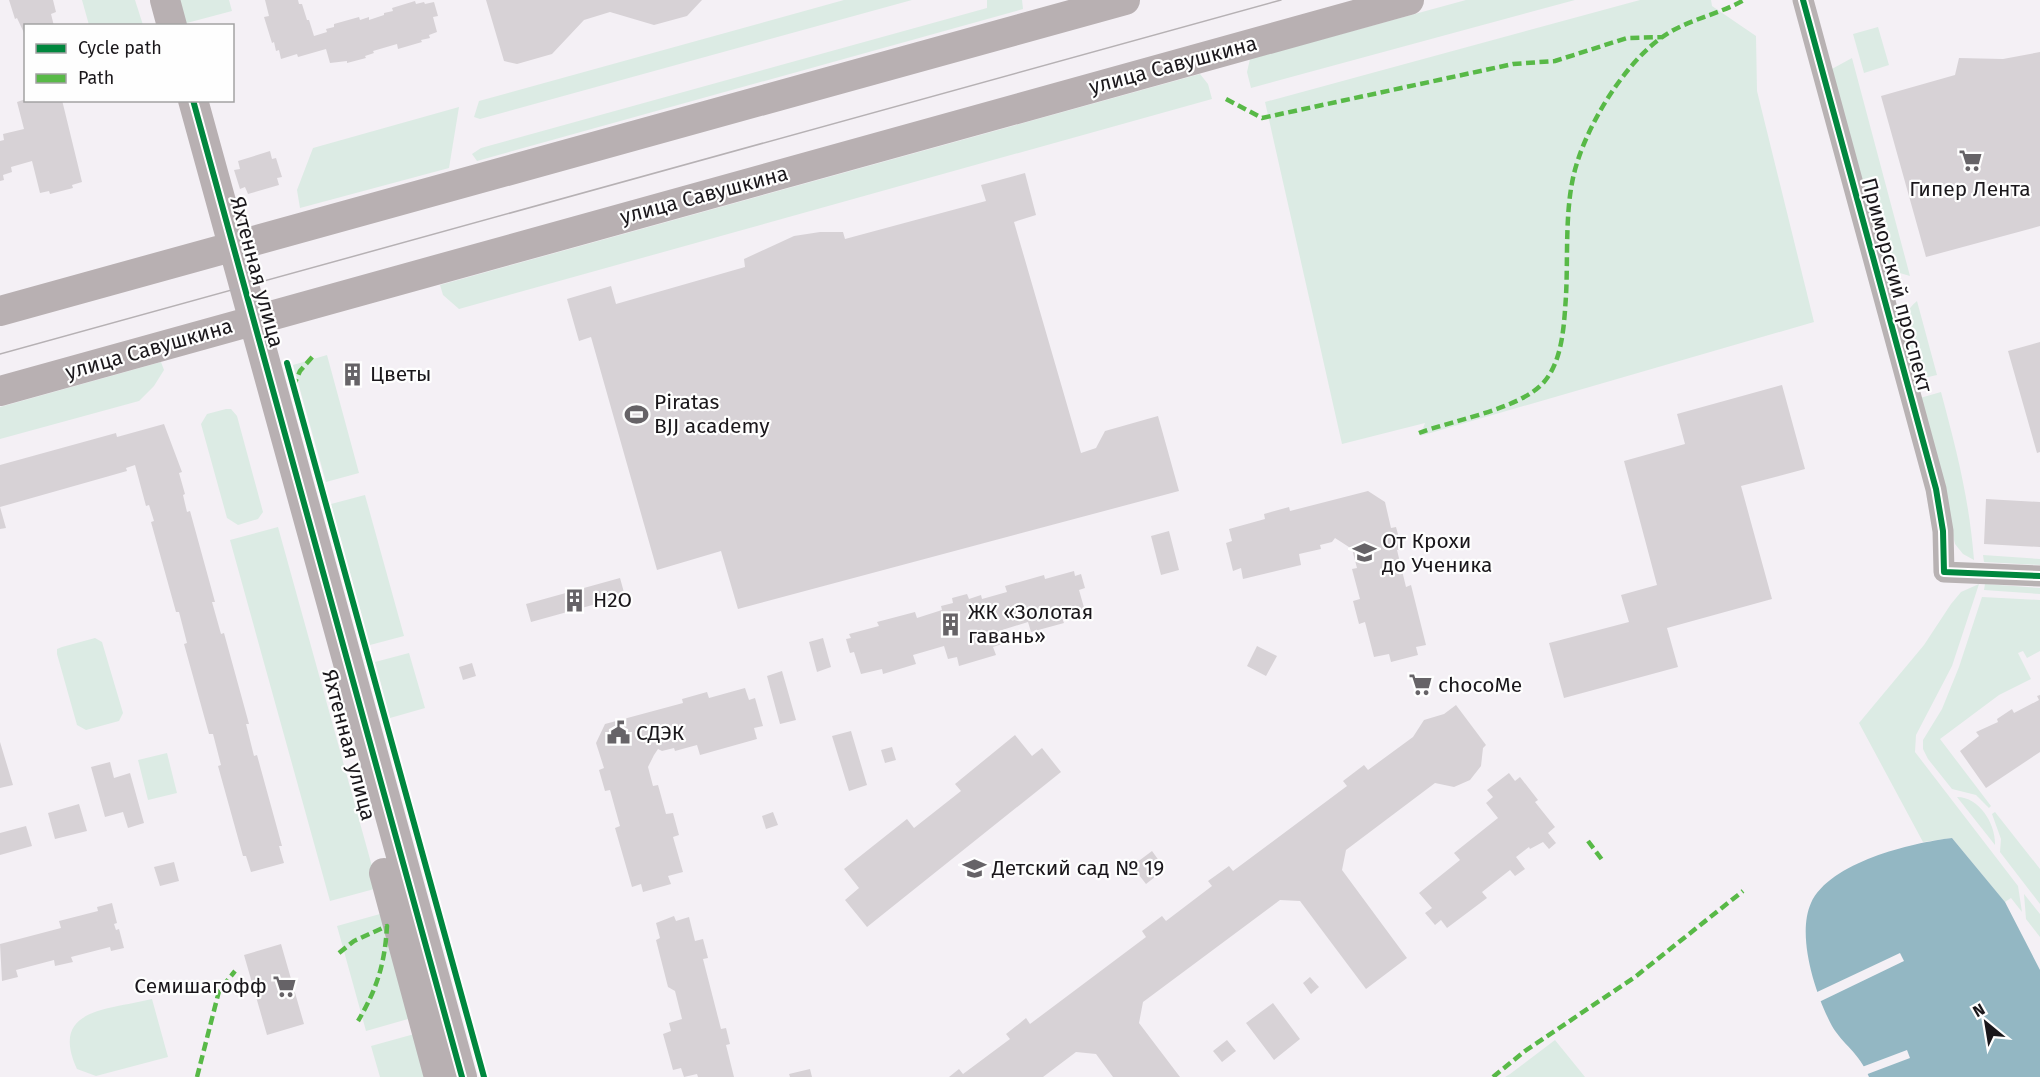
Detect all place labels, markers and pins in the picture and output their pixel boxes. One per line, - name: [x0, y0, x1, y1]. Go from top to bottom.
- supermarket icon: Гипер Лента: [1957, 148, 1983, 174]
- place label: Гипер Лента: [1909, 176, 2031, 202]
- building icon: Цветы: [339, 361, 365, 387]
- place label: Цветы: [370, 361, 432, 387]
- place label: Piratas BJJ academy: [654, 389, 770, 439]
- sports icon: Piratas BJJ academy: [623, 401, 649, 427]
- place label: От Крохи до Ученика: [1382, 528, 1492, 578]
- school or university icon: От Крохи до Ученика: [1351, 540, 1377, 566]
- building icon: H2O: [562, 587, 588, 613]
- place label: H2O: [593, 587, 632, 613]
- place label: ЖК «Золотая гавань»: [968, 599, 1093, 649]
- building icon: ЖК «Золотая гавань»: [937, 611, 963, 637]
- supermarket icon: chocoMe: [1407, 672, 1433, 698]
- place label: chocoMe: [1438, 672, 1522, 698]
- public building icon: СДЭК: [605, 720, 631, 746]
- place label: СДЭК: [636, 720, 685, 746]
- school or university icon: Детский сад № 19: [961, 855, 987, 881]
- place label: Детский сад № 19: [991, 855, 1164, 881]
- place label: Семишагофф: [134, 973, 267, 999]
- supermarket icon: Семишагофф: [272, 973, 298, 999]

